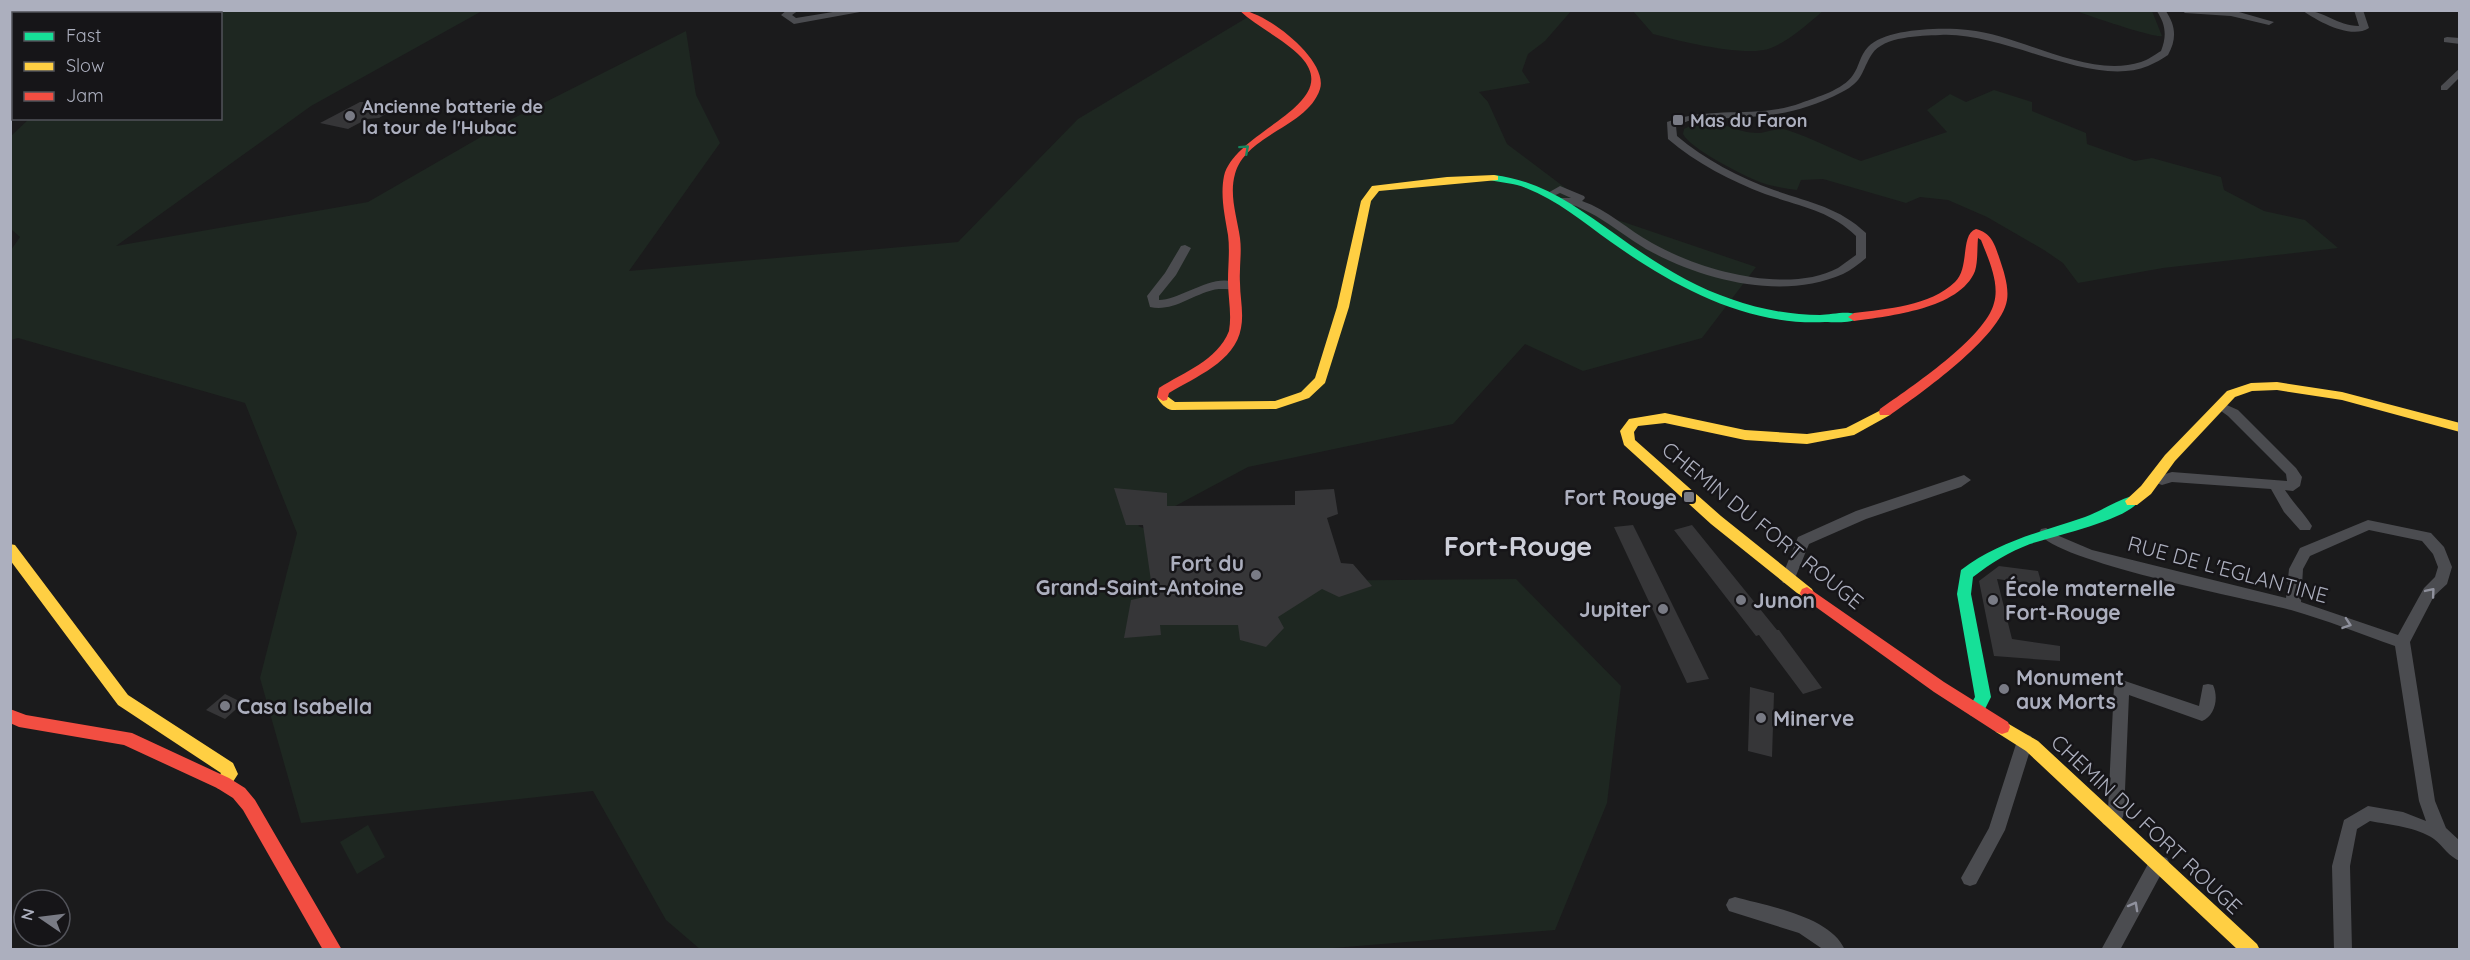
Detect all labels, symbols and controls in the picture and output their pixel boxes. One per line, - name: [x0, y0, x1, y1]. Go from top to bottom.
- legend: [12, 12, 222, 120]
- text: Fast: [66, 24, 101, 47]
- text: Slow: [66, 54, 104, 77]
- text: Jam: [66, 84, 104, 107]
- place label: Ancienne batterie de la tour de l'Hubac: [362, 95, 543, 139]
- marker: Ancienne batterie de la tour de l'Hubac: [343, 109, 357, 123]
- place label: Mas du Faron: [1690, 109, 1807, 132]
- marker: Mas du Faron: [1671, 113, 1685, 127]
- one-way arrow: [1238, 145, 1248, 156]
- street label: CHEMIN DU FORT ROUGE: [1657, 436, 1869, 614]
- place label: Fort Rouge: [1564, 484, 1677, 510]
- marker: Fort Rouge: [1682, 490, 1696, 504]
- district label: Fort-Rouge: [1444, 529, 1592, 563]
- street label: RUE DE L'EGLANTINE: [2125, 530, 2331, 608]
- place label: Fort du Grand-Saint-Antoine: [1036, 550, 1244, 600]
- marker: Fort du Grand-Saint-Antoine: [1249, 568, 1263, 582]
- place label: École maternelle Fort-Rouge: [2005, 575, 2176, 625]
- place label: Junon: [1753, 587, 1815, 613]
- one-way arrow: [2424, 588, 2435, 599]
- marker: Junon: [1734, 593, 1748, 607]
- marker: École maternelle Fort-Rouge: [1986, 593, 2000, 607]
- place label: Jupiter: [1579, 596, 1651, 622]
- marker: Jupiter: [1656, 602, 1670, 616]
- one-way arrow: [2341, 616, 2352, 629]
- place label: Monument aux Morts: [2016, 664, 2124, 714]
- marker: Monument aux Morts: [1997, 682, 2011, 696]
- place label: Casa Isabella: [237, 693, 372, 719]
- marker: Casa Isabella: [218, 699, 232, 713]
- place label: Minerve: [1773, 705, 1854, 731]
- marker: Minerve: [1754, 711, 1768, 725]
- street label: CHEMIN DU FORT ROUGE: [2046, 729, 2248, 919]
- north arrow: [12, 888, 72, 948]
- one-way arrow: [2127, 902, 2138, 912]
- text: N: [16, 906, 39, 922]

